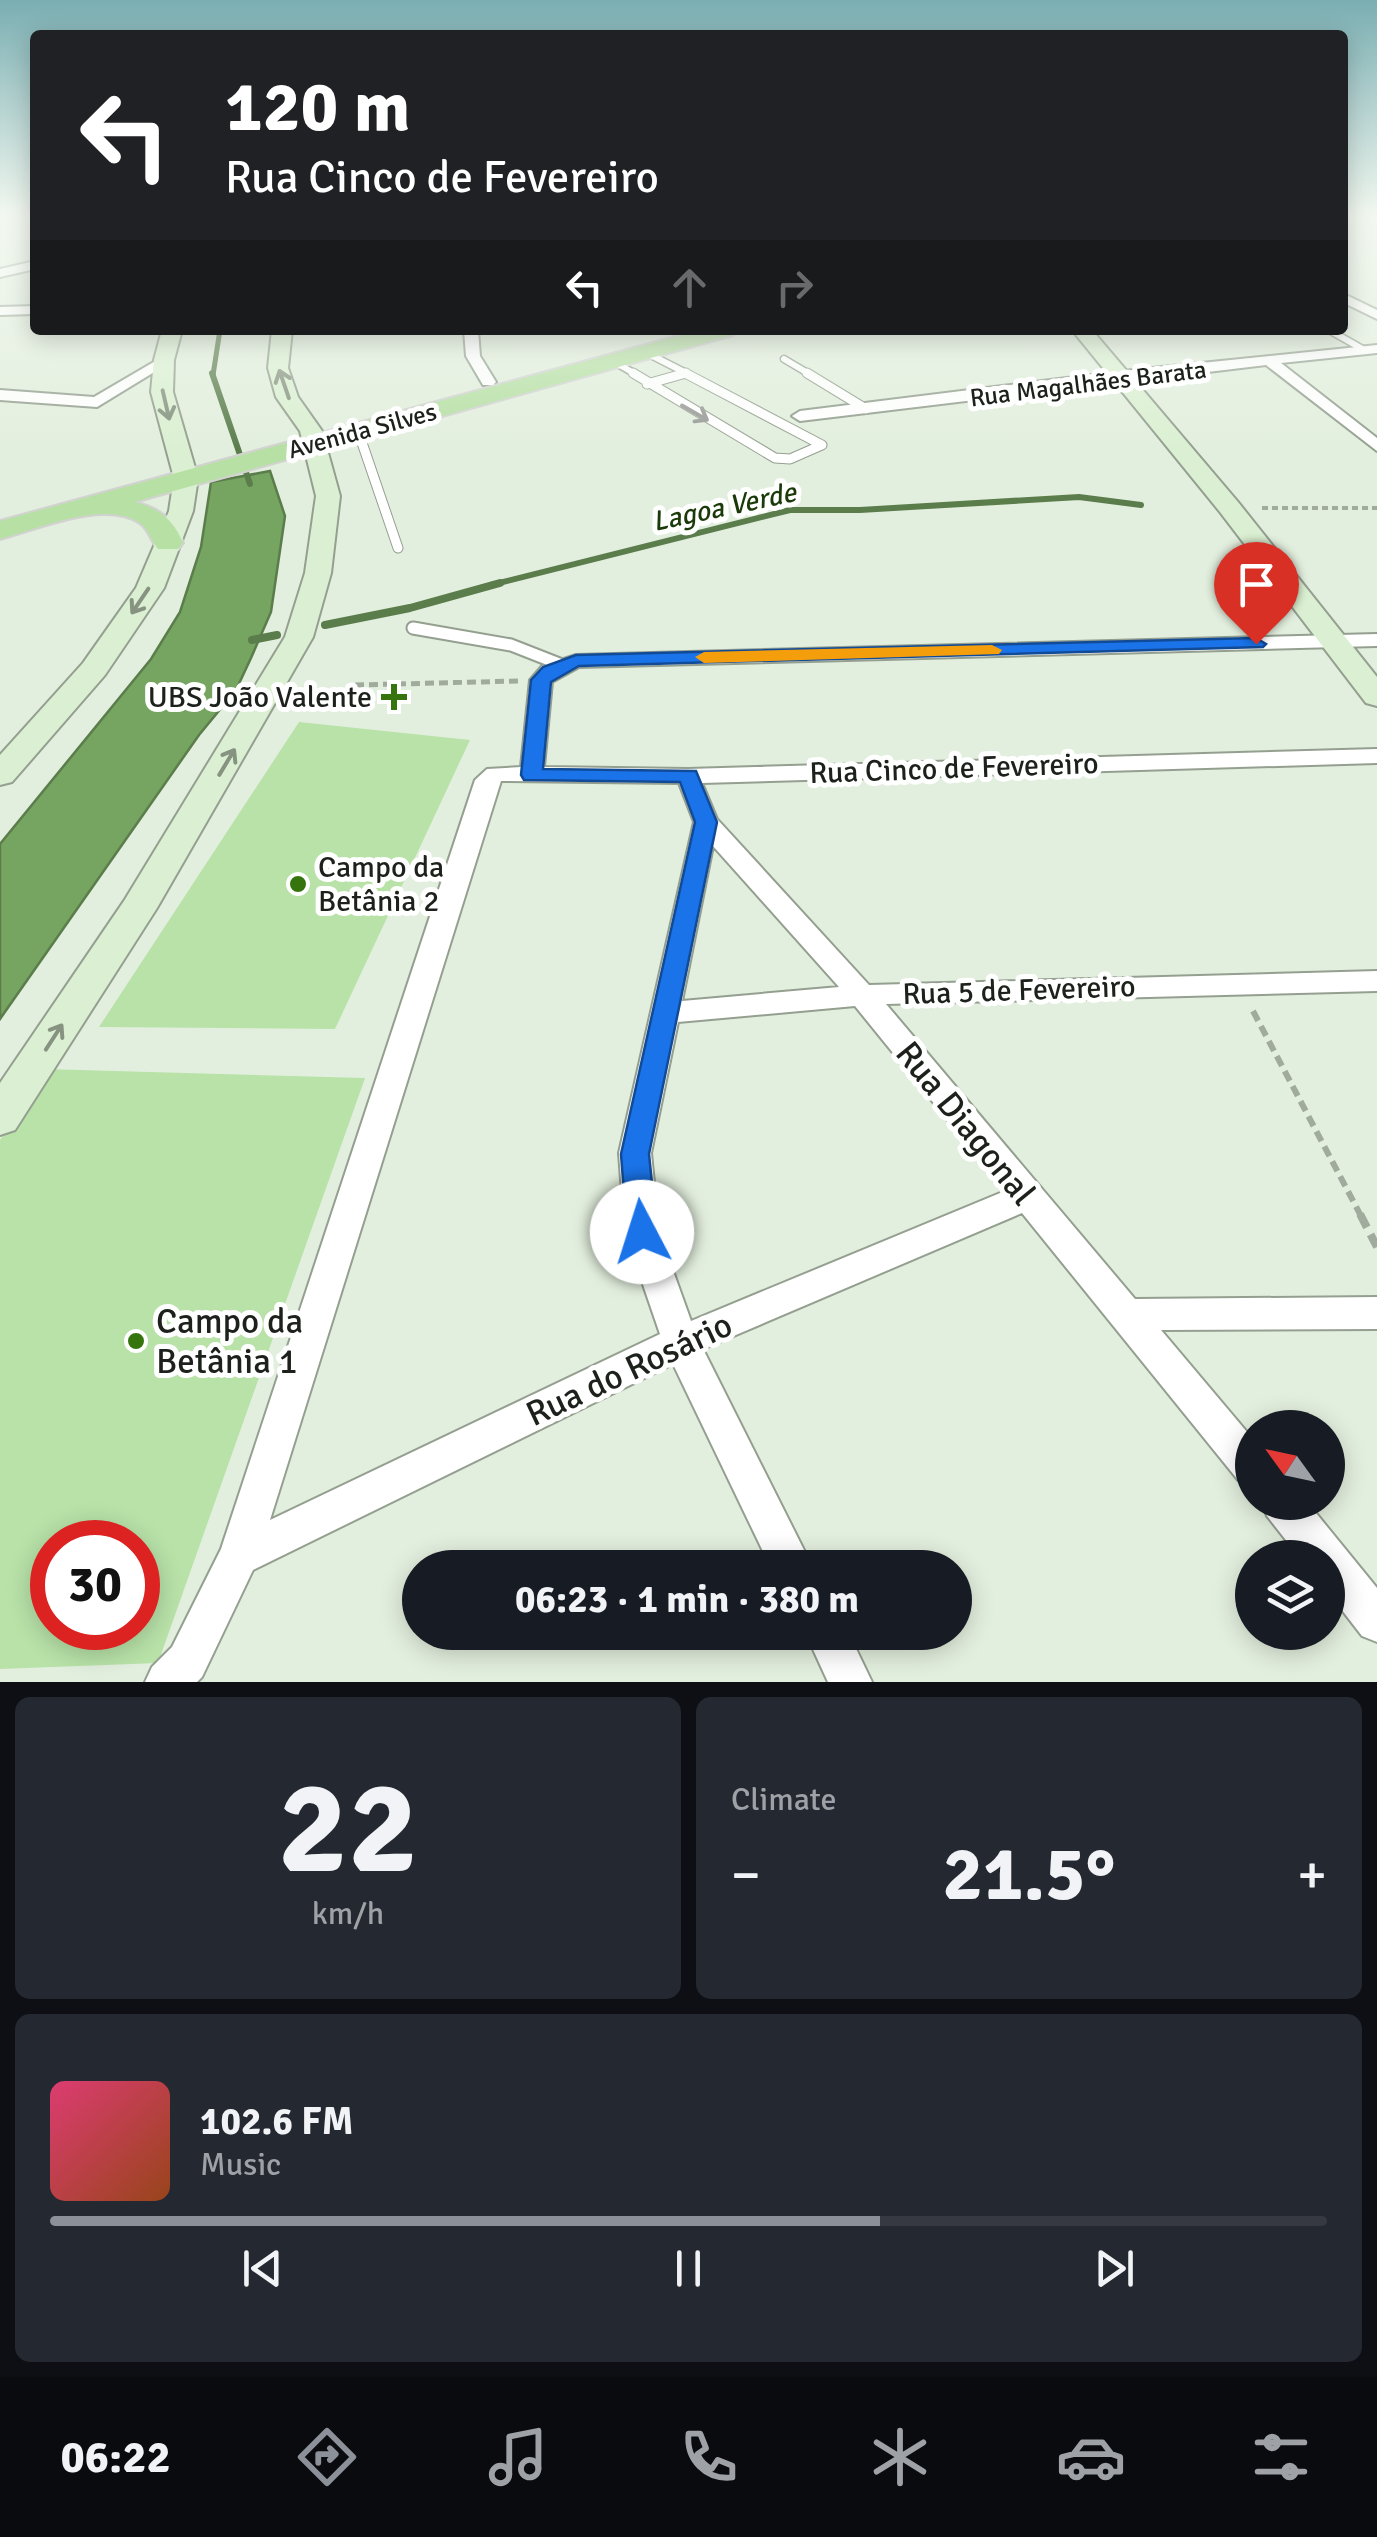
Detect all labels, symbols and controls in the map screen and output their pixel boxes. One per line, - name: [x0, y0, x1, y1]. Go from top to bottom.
- text: 120 m: [225, 64, 410, 150]
- icon: left: [60, 70, 190, 200]
- text: Rua Cinco de Fevereiro: [225, 150, 659, 205]
- icon: left: [557, 260, 612, 315]
- icon: ahead: [662, 260, 717, 315]
- icon: right: [767, 260, 822, 315]
- street label: Rua Magalhães Barata: [968, 354, 1208, 413]
- one-way arrow: [273, 368, 291, 400]
- one-way arrow: [158, 388, 176, 420]
- street label: Avenida Silves: [284, 396, 440, 465]
- one-way arrow: [680, 403, 710, 423]
- water label: Lagoa Verde: [649, 475, 801, 539]
- pin: [1214, 542, 1299, 645]
- icon: arrive: [1229, 557, 1284, 612]
- one-way arrow: [130, 587, 151, 615]
- place label: UBS João Valente: [148, 679, 372, 716]
- marker: UBS João Valente: [381, 684, 407, 710]
- street label: Rua Cinco de Fevereiro: [809, 745, 1099, 792]
- one-way arrow: [217, 748, 237, 777]
- place label: Campo da Betânia 2: [318, 849, 444, 920]
- marker: Campo da Betânia 2: [287, 873, 309, 895]
- street label: Rua 5 de Fevereiro: [902, 968, 1136, 1013]
- one-way arrow: [43, 1023, 64, 1052]
- street label: Rua Diagonal: [886, 1033, 1045, 1214]
- position arrow: [590, 1180, 694, 1284]
- place label: Campo da Betânia 1: [156, 1300, 303, 1383]
- street label: Rua do Rosário: [519, 1303, 739, 1436]
- marker: Campo da Betânia 1: [125, 1330, 147, 1352]
- north arrow: [1235, 1410, 1345, 1520]
- map controls: [1235, 1410, 1345, 1650]
- speed limit sign: 30: [30, 1520, 160, 1650]
- button: layers: [1235, 1540, 1345, 1650]
- text: 06:23 · 1 min · 380 m: [515, 1576, 859, 1623]
- text: 22: [278, 1749, 418, 1909]
- text: Climate: [731, 1780, 837, 1819]
- text: 21.5°: [943, 1828, 1116, 1921]
- text: −: [731, 1841, 761, 1909]
- text: +: [1297, 1841, 1327, 1909]
- text: km/h: [312, 1894, 384, 1933]
- text: 102.6 FM: [200, 2098, 353, 2145]
- text: Music: [200, 2145, 281, 2184]
- icon: previous: [235, 2241, 290, 2296]
- icon: pause: [661, 2241, 716, 2296]
- icon: next: [1087, 2241, 1142, 2296]
- icon: directions: [292, 2422, 362, 2492]
- icon: music: [483, 2422, 553, 2492]
- icon: phone: [674, 2422, 744, 2492]
- icon: climate: [865, 2422, 935, 2492]
- icon: car: [1056, 2422, 1126, 2492]
- icon: filters: [1246, 2422, 1316, 2492]
- text: 06:22: [60, 2430, 171, 2485]

